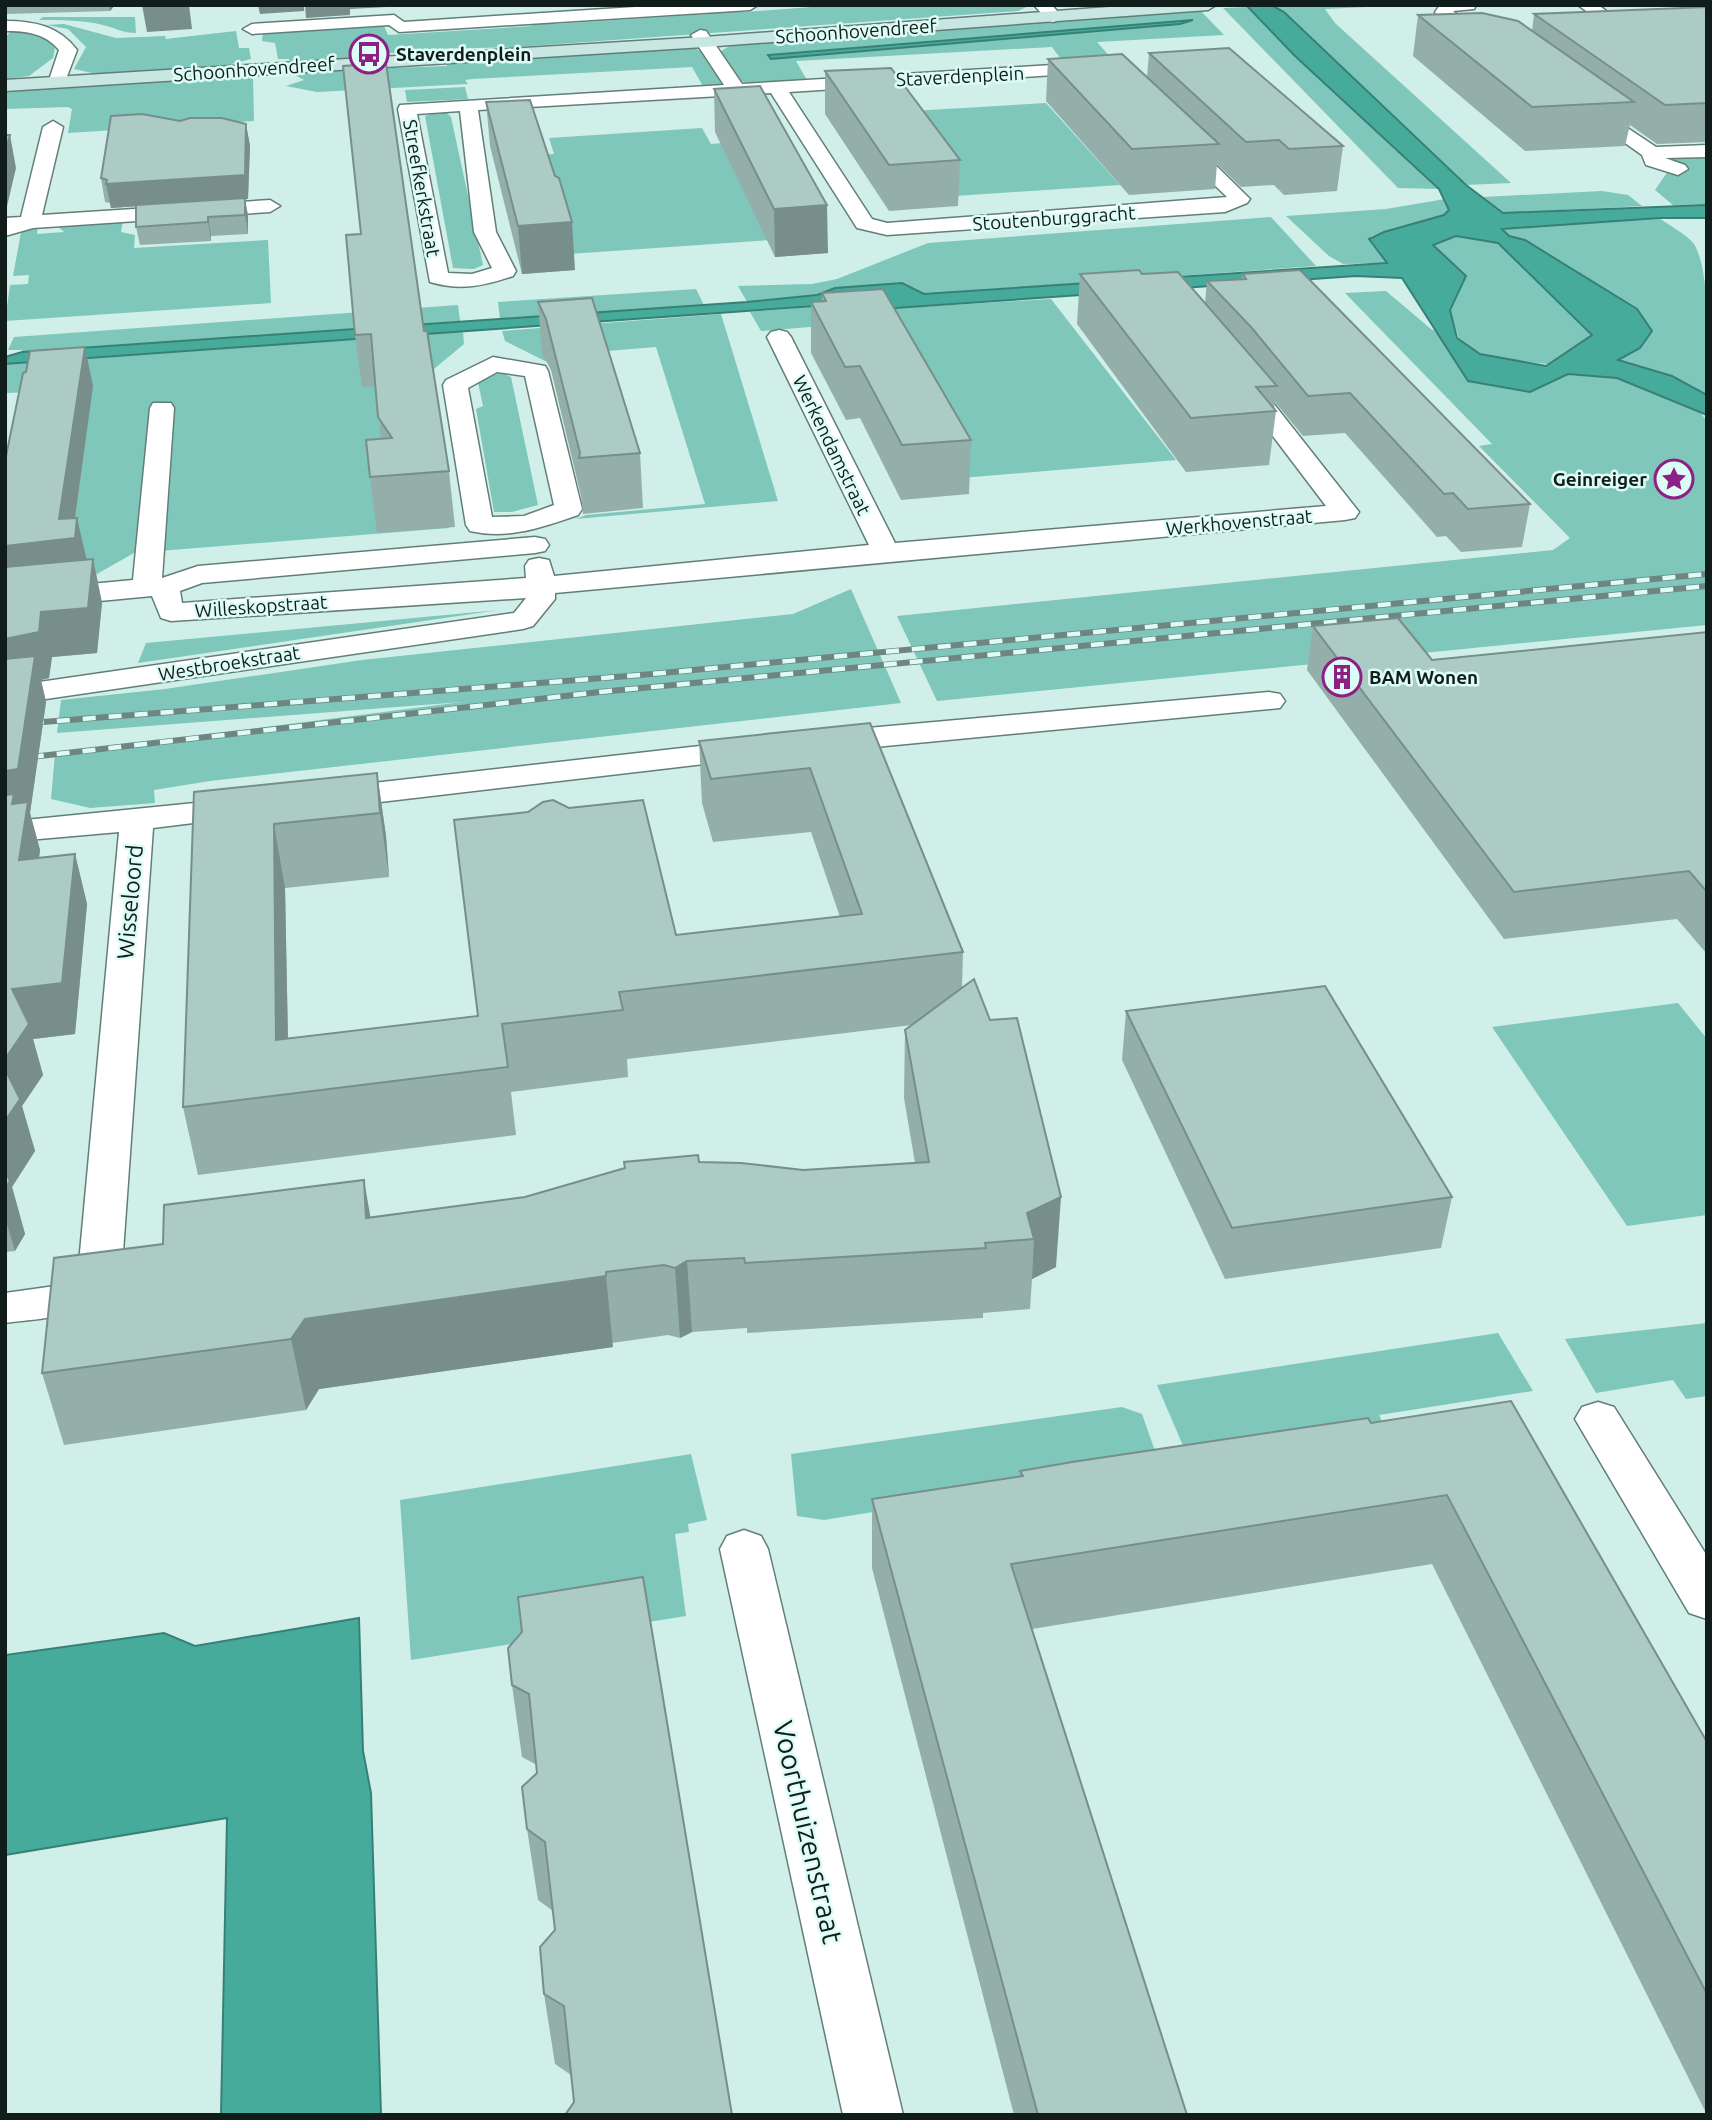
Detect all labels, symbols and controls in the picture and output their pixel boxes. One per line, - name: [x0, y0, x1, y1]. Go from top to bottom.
- street label: Schoonhovendreef: [775, 14, 938, 48]
- bus stop icon: Staverdenplein: [348, 33, 390, 75]
- place label: Staverdenplein: [396, 43, 531, 65]
- street label: Schoonhovendreef: [173, 52, 336, 86]
- street label: Staverdenplein: [895, 62, 1025, 90]
- street label: Streefkerkstraat: [399, 118, 445, 259]
- street label: Stoutenburggracht: [972, 201, 1137, 235]
- street label: Werkendamstraat: [789, 372, 876, 519]
- place icon: Geinreiger: [1653, 458, 1695, 500]
- place label: Geinreiger: [1553, 468, 1647, 490]
- street label: Werkhovenstraat: [1165, 505, 1314, 539]
- street label: Willeskopstraat: [194, 590, 328, 622]
- street label: Westbroekstraat: [157, 641, 302, 685]
- building icon: BAM Wonen: [1321, 656, 1363, 698]
- place label: BAM Wonen: [1369, 666, 1478, 688]
- street label: Wisseloord: [112, 844, 147, 960]
- street label: Voorthuizenstraat: [768, 1718, 849, 1946]

